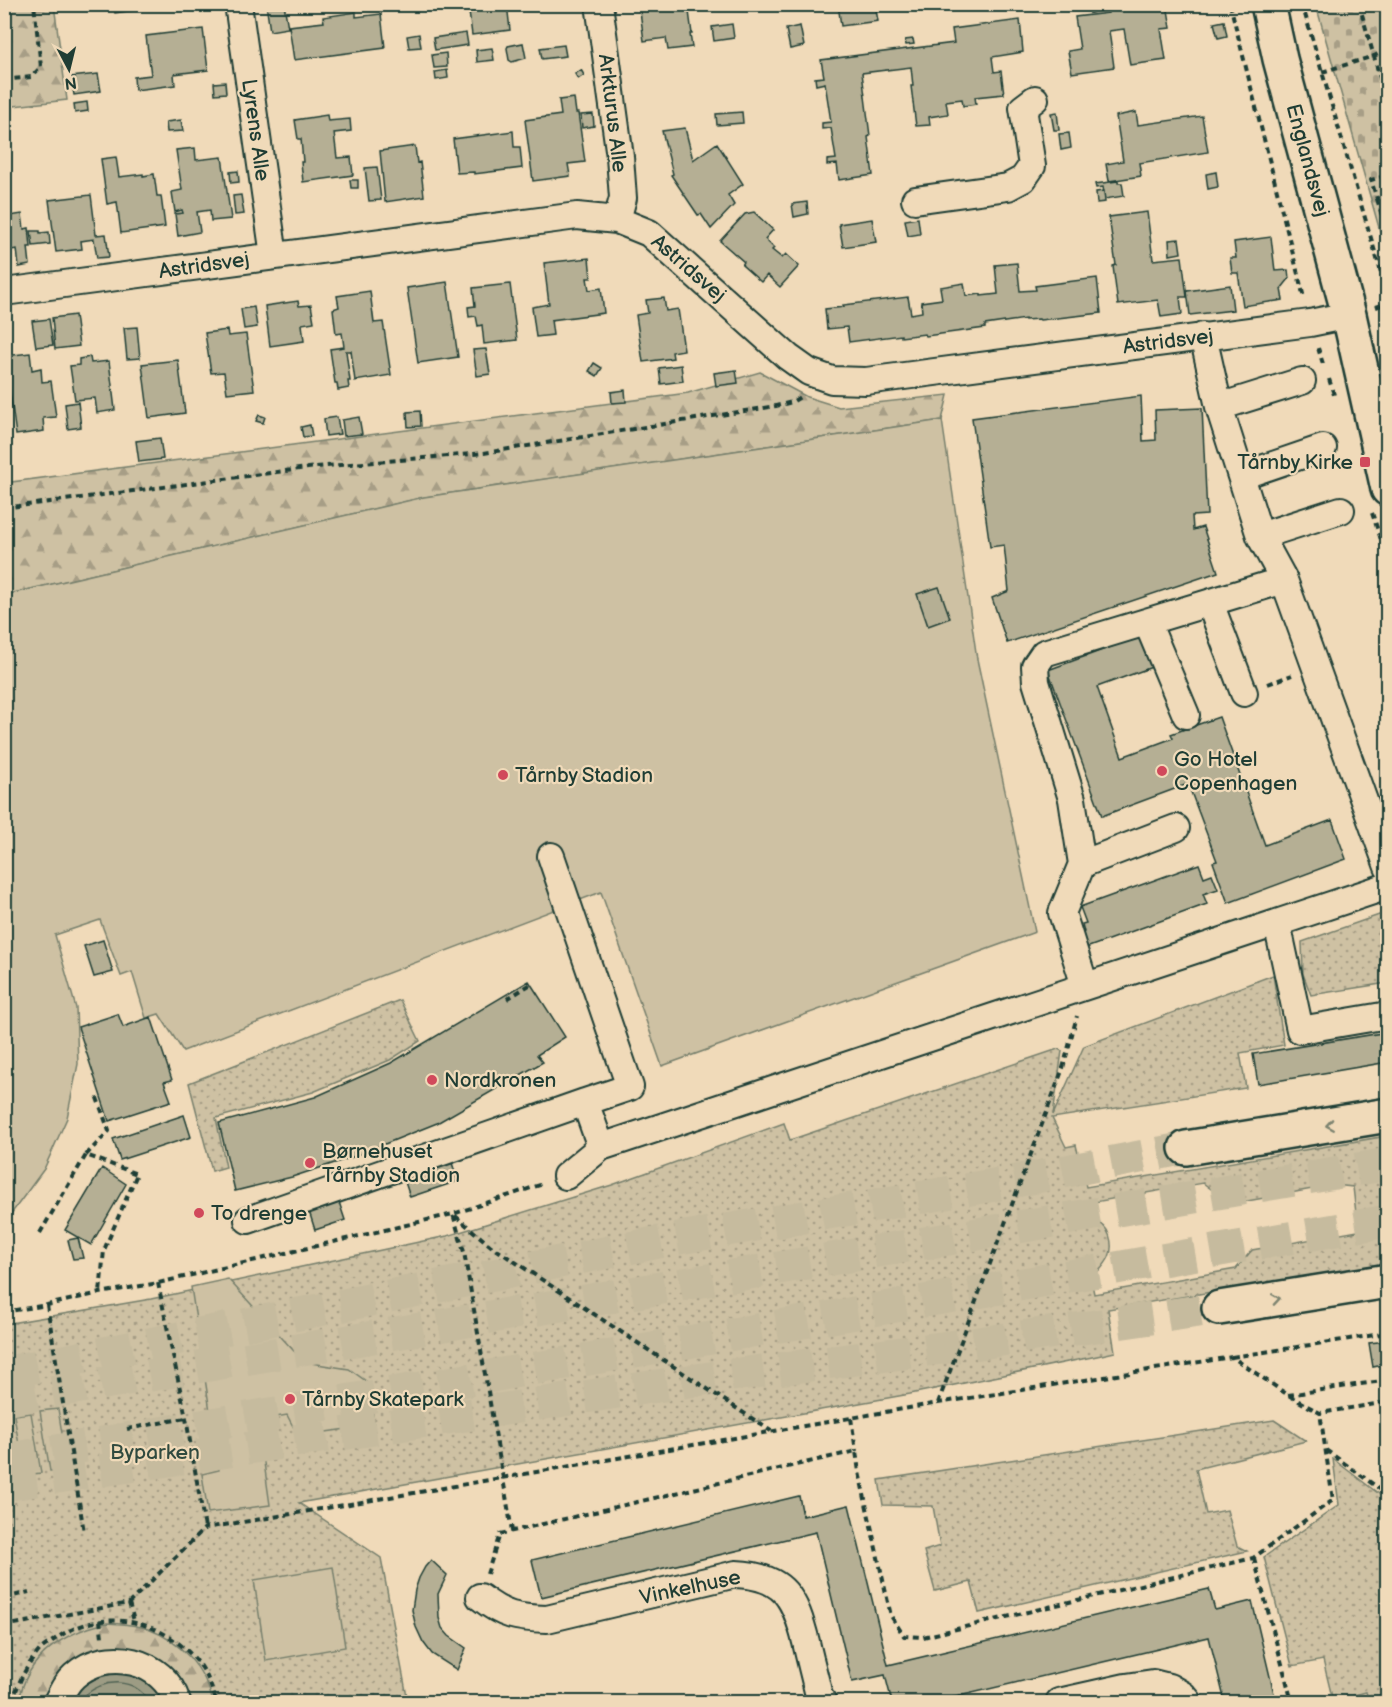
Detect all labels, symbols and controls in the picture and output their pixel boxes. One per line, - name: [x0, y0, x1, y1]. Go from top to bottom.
- north arrow: [39, 39, 99, 99]
- street label: Arkturus Alle: [593, 52, 632, 174]
- text: N: [64, 72, 78, 93]
- street label: Lyrens Alle: [236, 77, 275, 183]
- street label: Englandsvej: [1280, 101, 1335, 219]
- street label: Astridsvej: [646, 229, 731, 308]
- street label: Astridsvej: [157, 247, 251, 284]
- street label: Astridsvej: [1121, 324, 1215, 359]
- place label: Tårnby Kirke: [1237, 450, 1353, 475]
- marker: Tårnby Kirke: [1358, 455, 1372, 469]
- place label: Go Hotel Copenhagen: [1174, 747, 1297, 796]
- place label: Tårnby Stadion: [515, 763, 653, 788]
- marker: Go Hotel Copenhagen: [1155, 764, 1169, 778]
- marker: Tårnby Stadion: [496, 768, 510, 782]
- place label: Nordkronen: [444, 1068, 556, 1093]
- marker: Nordkronen: [425, 1073, 439, 1087]
- one-way arrow: [1325, 1118, 1335, 1131]
- place label: Børnehuset Tårnby Stadion: [322, 1139, 460, 1188]
- marker: Børnehuset Tårnby Stadion: [303, 1156, 317, 1170]
- place label: To drenge: [211, 1201, 307, 1226]
- marker: To drenge: [192, 1206, 206, 1220]
- one-way arrow: [1272, 1293, 1281, 1305]
- place label: Tårnby Skatepark: [302, 1387, 464, 1412]
- marker: Tårnby Skatepark: [283, 1392, 297, 1406]
- park label: Byparken: [110, 1440, 200, 1465]
- street label: Vinkelhuse: [637, 1565, 743, 1610]

